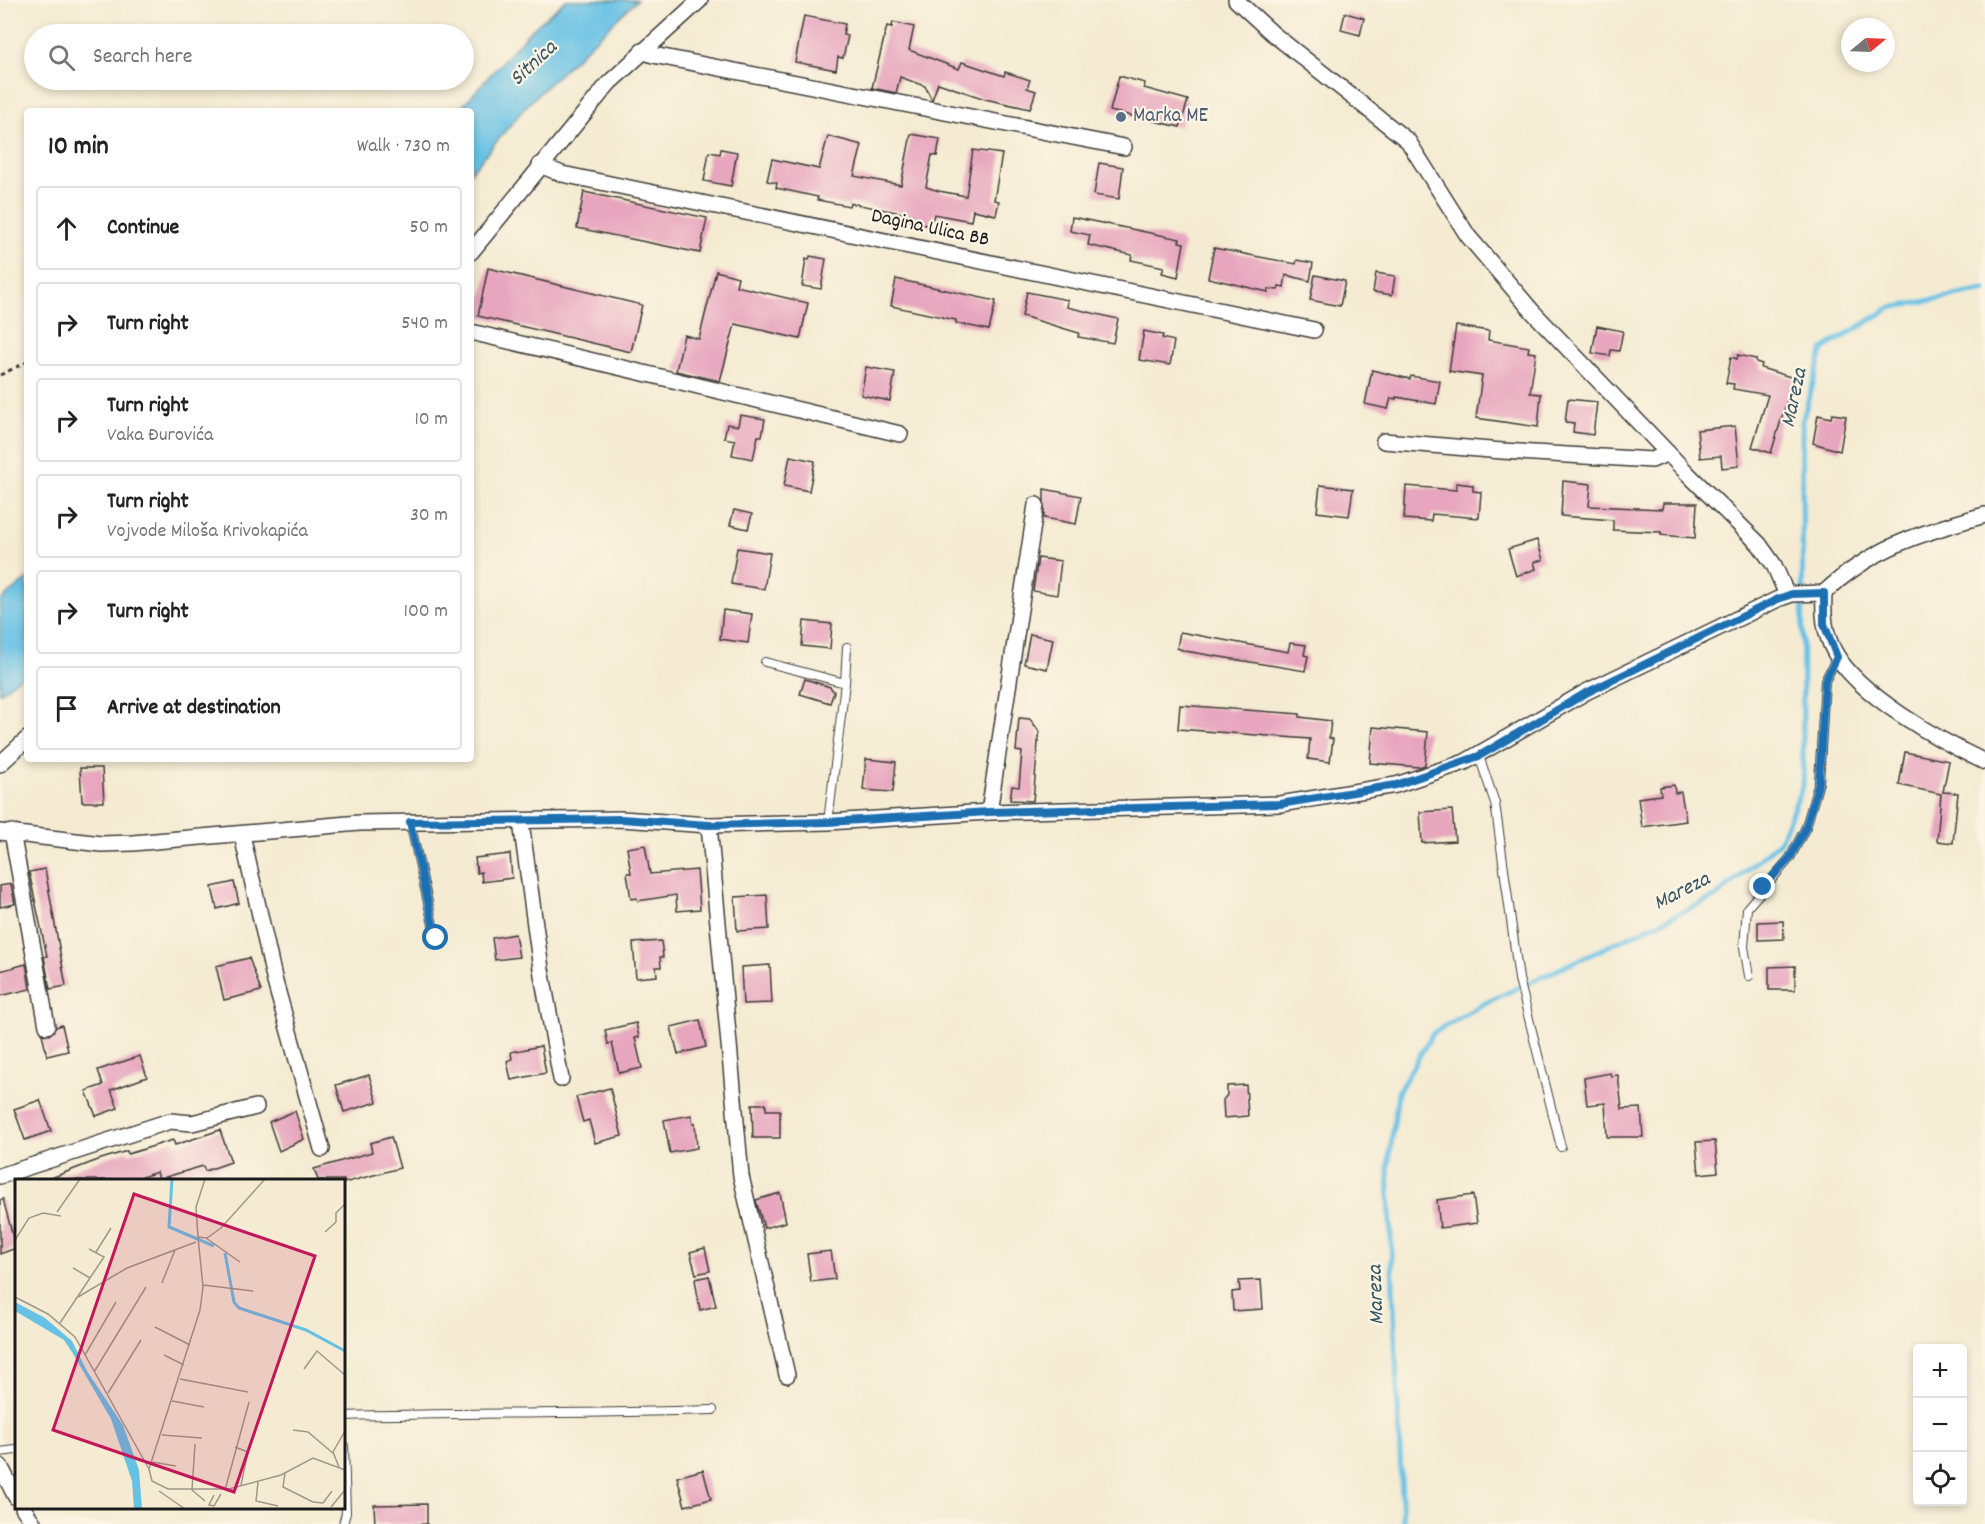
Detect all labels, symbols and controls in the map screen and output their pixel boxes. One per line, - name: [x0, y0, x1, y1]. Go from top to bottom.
- north arrow: [1841, 18, 1895, 72]
- search box: [24, 24, 474, 90]
- water label: Sitnica: [503, 33, 566, 94]
- icon: search: [45, 41, 78, 74]
- text: Search here: [93, 42, 192, 73]
- place label: Marka ME: [1133, 102, 1209, 132]
- marker: Marka ME: [1114, 110, 1128, 124]
- text: 10 min: [48, 129, 108, 166]
- text: Walk · 730 m: [357, 133, 450, 161]
- street label: Dagina Ulica BB: [868, 202, 992, 256]
- icon: ahead: [50, 212, 83, 245]
- text: Continue: [107, 213, 179, 244]
- text: 50 m: [410, 214, 448, 242]
- icon: right: [50, 308, 83, 341]
- text: Turn right: [107, 309, 189, 340]
- text: 540 m: [401, 310, 448, 338]
- water label: Mareza: [1774, 364, 1817, 430]
- text: Turn right: [107, 391, 189, 422]
- icon: right: [50, 404, 83, 437]
- text: 10 m: [414, 406, 448, 434]
- text: Vaka Đurovića: [107, 422, 213, 450]
- text: Turn right: [107, 487, 189, 518]
- icon: right: [50, 500, 83, 533]
- text: 30 m: [410, 502, 448, 530]
- text: Vojvode Miloša Krivokapića: [107, 518, 308, 546]
- icon: right: [50, 596, 83, 629]
- text: Turn right: [107, 597, 189, 628]
- text: 100 m: [404, 598, 448, 626]
- icon: arrive: [50, 692, 83, 725]
- text: Arrive at destination: [107, 693, 281, 724]
- water label: Mareza: [1648, 864, 1717, 919]
- route end: [1749, 873, 1775, 899]
- route start: [422, 924, 448, 950]
- inset map: [15, 1179, 345, 1509]
- water label: Mareza: [1360, 1263, 1394, 1325]
- map controls: [1913, 1344, 1967, 1506]
- button: +: [1913, 1344, 1967, 1398]
- button: −: [1913, 1398, 1967, 1452]
- button: locate: [1913, 1452, 1967, 1506]

